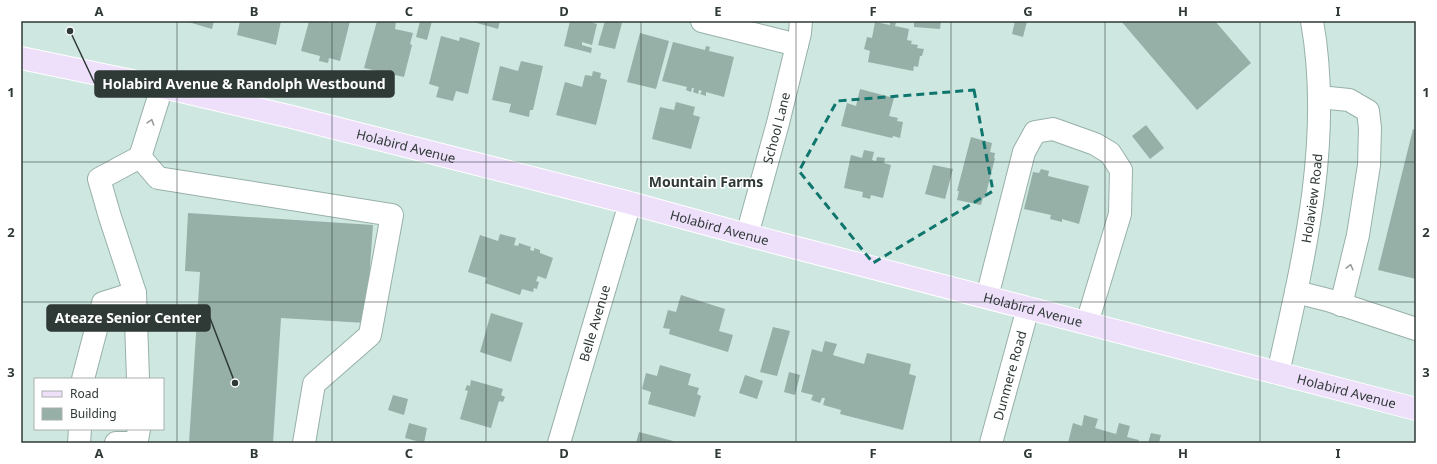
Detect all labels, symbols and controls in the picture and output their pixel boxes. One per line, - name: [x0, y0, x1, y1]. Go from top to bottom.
- text: A: [95, 2, 104, 20]
- text: B: [250, 2, 258, 20]
- text: C: [405, 2, 413, 20]
- text: D: [559, 2, 569, 20]
- text: E: [714, 2, 722, 20]
- text: F: [869, 2, 877, 20]
- text: G: [1023, 2, 1033, 20]
- text: H: [1178, 2, 1188, 20]
- text: I: [1335, 2, 1341, 20]
- callout: Holabird Avenue & Randolph Westbound: [95, 71, 394, 97]
- text: Holabird Avenue & Randolph Westbound: [102, 74, 386, 93]
- text: 1: [7, 83, 15, 101]
- text: 1: [1422, 83, 1430, 101]
- street label: School Lane: [758, 90, 794, 166]
- one-way arrow: [146, 119, 155, 126]
- street label: Holabird Avenue: [354, 125, 458, 167]
- street label: Holaview Road: [1297, 153, 1326, 244]
- district label: Mountain Farms: [649, 172, 763, 191]
- street label: Holabird Avenue: [668, 205, 771, 249]
- text: 2: [7, 223, 15, 241]
- text: 2: [1422, 223, 1430, 241]
- one-way arrow: [1346, 264, 1354, 270]
- street label: Belle Avenue: [575, 283, 614, 364]
- street label: Holabird Avenue: [982, 288, 1085, 331]
- callout: Ateaze Senior Center: [47, 305, 210, 331]
- text: Ateaze Senior Center: [55, 308, 202, 327]
- street label: Dunmere Road: [989, 329, 1030, 422]
- text: 3: [7, 363, 15, 381]
- text: 3: [1422, 363, 1430, 381]
- street label: Holabird Avenue: [1295, 369, 1398, 412]
- legend: [34, 378, 164, 430]
- text: Road: [70, 385, 99, 402]
- text: Building: [70, 405, 117, 422]
- text: A: [95, 444, 104, 462]
- text: B: [250, 444, 258, 462]
- text: C: [405, 444, 413, 462]
- text: D: [559, 444, 569, 462]
- text: E: [714, 444, 722, 462]
- text: F: [869, 444, 877, 462]
- text: G: [1023, 444, 1033, 462]
- text: H: [1178, 444, 1188, 462]
- text: I: [1335, 444, 1341, 462]

